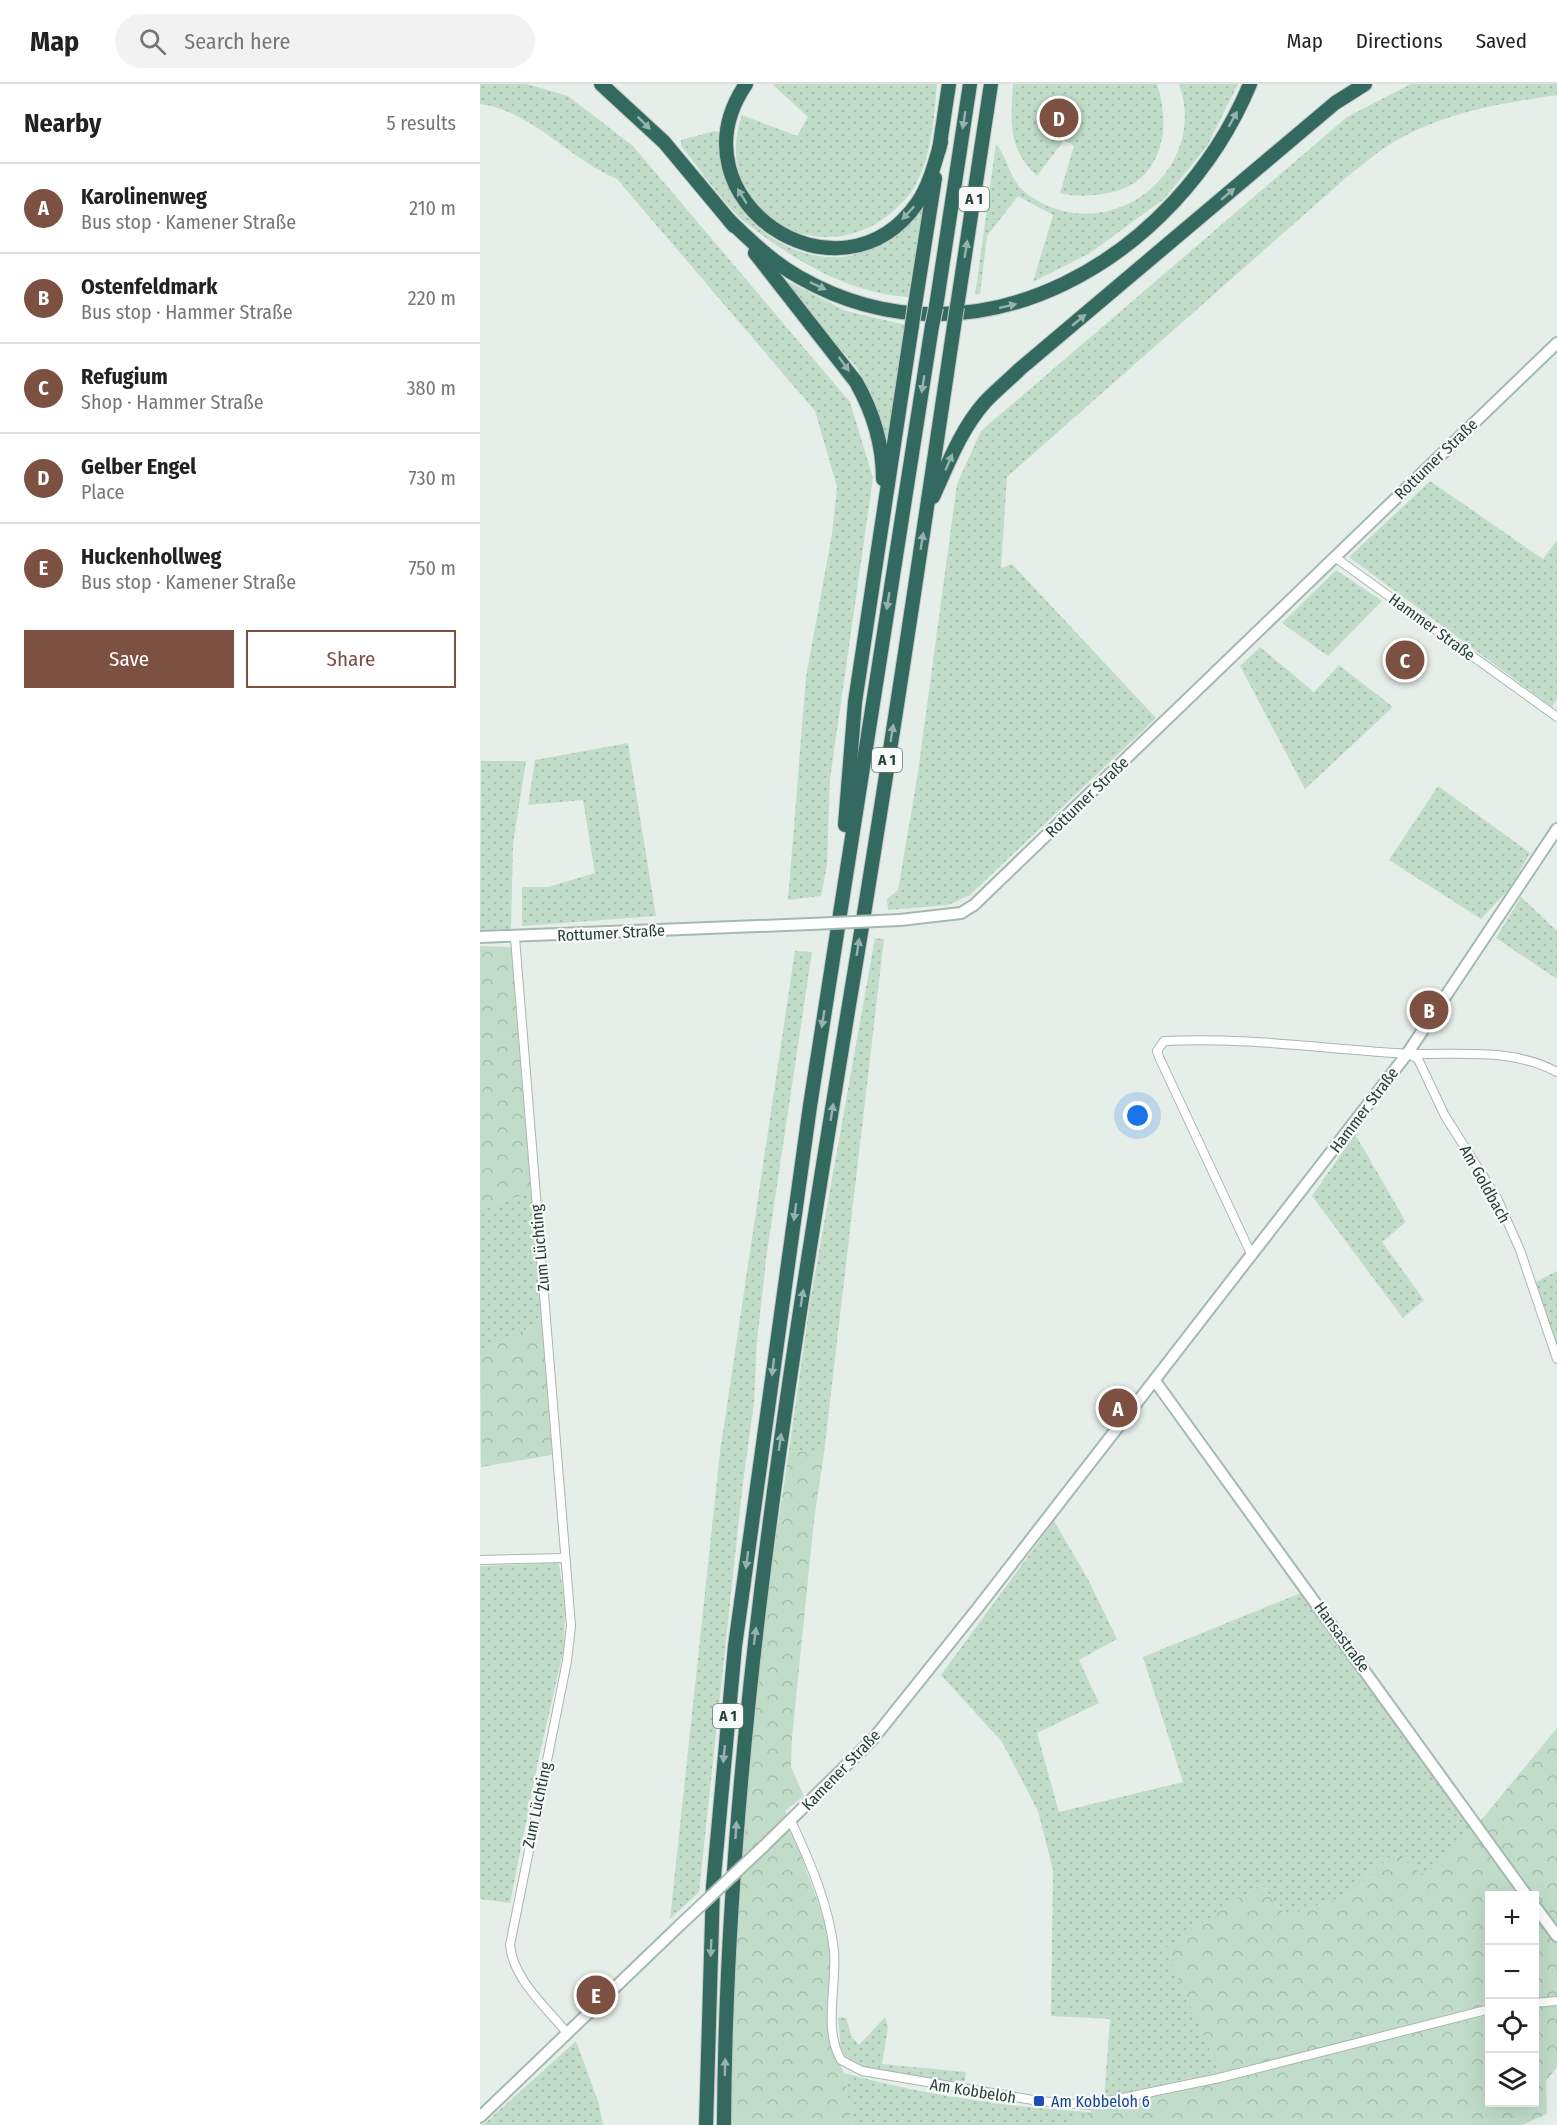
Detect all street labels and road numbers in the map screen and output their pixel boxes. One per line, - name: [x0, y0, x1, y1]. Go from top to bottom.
- road number: A 1: [959, 187, 989, 211]
- street label: Rottumer Straße: [1391, 415, 1481, 503]
- street label: Hammer Straße: [1385, 589, 1479, 665]
- road number: A 1: [872, 748, 902, 772]
- street label: Rottumer Straße: [1042, 753, 1132, 841]
- street label: Rottumer Straße: [557, 921, 665, 945]
- street label: Hammer Straße: [1326, 1063, 1402, 1156]
- street label: Am Goldbach: [1456, 1142, 1514, 1226]
- street label: Zum Lüchting: [527, 1203, 553, 1292]
- street label: Hansastraße: [1310, 1598, 1374, 1676]
- road number: A 1: [713, 1704, 743, 1728]
- street label: Kamener Straße: [798, 1726, 884, 1814]
- street label: Zum Lüchting: [519, 1760, 555, 1850]
- street label: Am Kobbeloh: [929, 2075, 1017, 2107]

